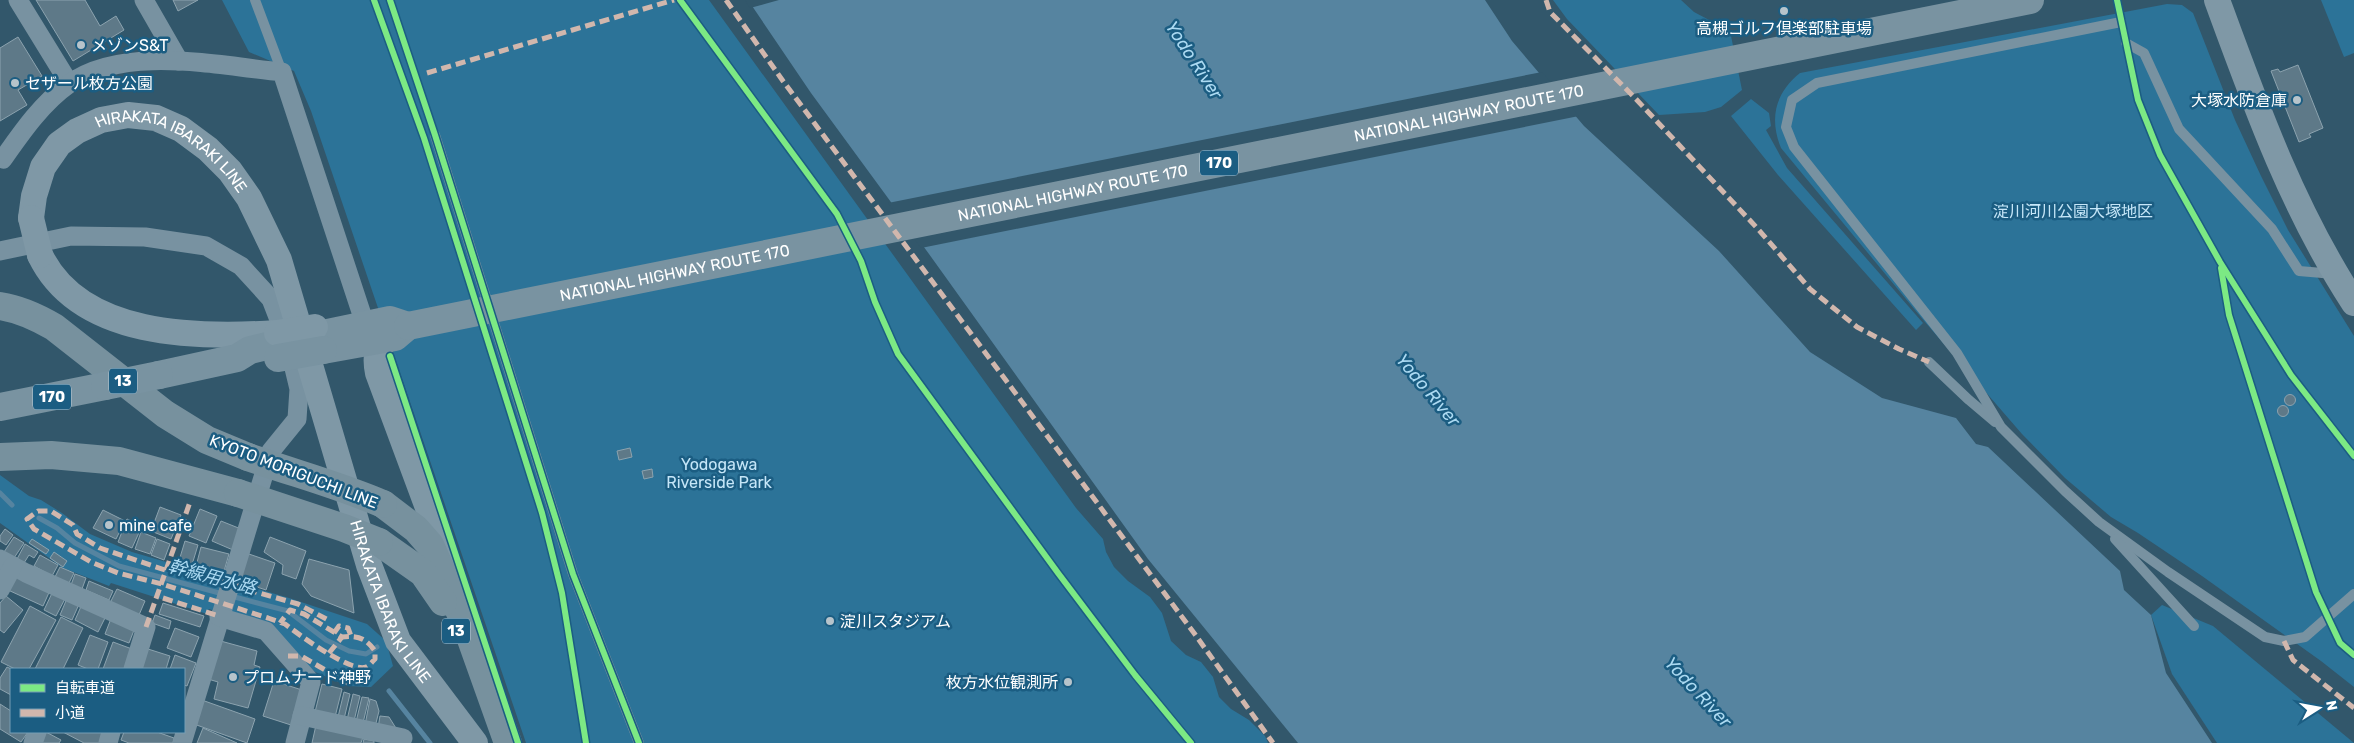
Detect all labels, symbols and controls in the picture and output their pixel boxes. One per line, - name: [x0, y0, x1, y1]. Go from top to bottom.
- marker: 高槻ゴルフ倶楽部駐車場: [1778, 5, 1790, 17]
- water label: Yodo River: [1161, 17, 1228, 104]
- place label: 高槻ゴルフ倶楽部駐車場: [1696, 19, 1872, 38]
- place label: メゾンS&T: [91, 36, 169, 55]
- marker: メゾンS&T: [75, 39, 87, 51]
- place label: セザール枚方公園: [25, 74, 153, 93]
- marker: セザール枚方公園: [9, 77, 21, 89]
- street label: NATIONAL HIGHWAY ROUTE 170: [1352, 81, 1586, 146]
- place label: 大塚水防倉庫: [2191, 91, 2287, 110]
- marker: 大塚水防倉庫: [2291, 94, 2303, 106]
- street label: HIRAKATA IBARAKI LINE: [92, 105, 251, 196]
- road number: 170: [1200, 150, 1238, 176]
- street label: NATIONAL HIGHWAY ROUTE 170: [956, 161, 1189, 225]
- park label: 淀川河川公園大塚地区: [1993, 202, 2153, 221]
- street label: NATIONAL HIGHWAY ROUTE 170: [558, 241, 791, 305]
- water label: Yodo River: [1391, 349, 1466, 432]
- road number: 13: [109, 368, 137, 394]
- road number: 170: [33, 384, 71, 410]
- street label: KYOTO MORIGUCHI LINE: [207, 431, 381, 512]
- park label: Yodogawa Riverside Park: [666, 455, 773, 492]
- place label: mine cafe: [119, 516, 192, 535]
- street label: HIRAKATA IBARAKI LINE: [346, 518, 435, 687]
- marker: mine cafe: [103, 519, 115, 531]
- water label: 幹線用水路: [166, 555, 260, 600]
- place label: 淀川スタジアム: [840, 612, 951, 631]
- marker: 淀川スタジアム: [824, 615, 836, 627]
- road number: 13: [442, 618, 470, 644]
- water label: Yodo River: [1660, 652, 1737, 733]
- legend: [10, 668, 185, 733]
- place label: プロムナード神野: [243, 668, 371, 687]
- marker: プロムナード神野: [227, 671, 239, 683]
- place label: 枚方水位観測所: [946, 673, 1058, 692]
- marker: 枚方水位観測所: [1062, 676, 1074, 688]
- text: 自転車道: [55, 679, 115, 697]
- north arrow: [2294, 683, 2344, 733]
- text: N: [2322, 699, 2341, 712]
- text: 小道: [55, 704, 85, 722]

